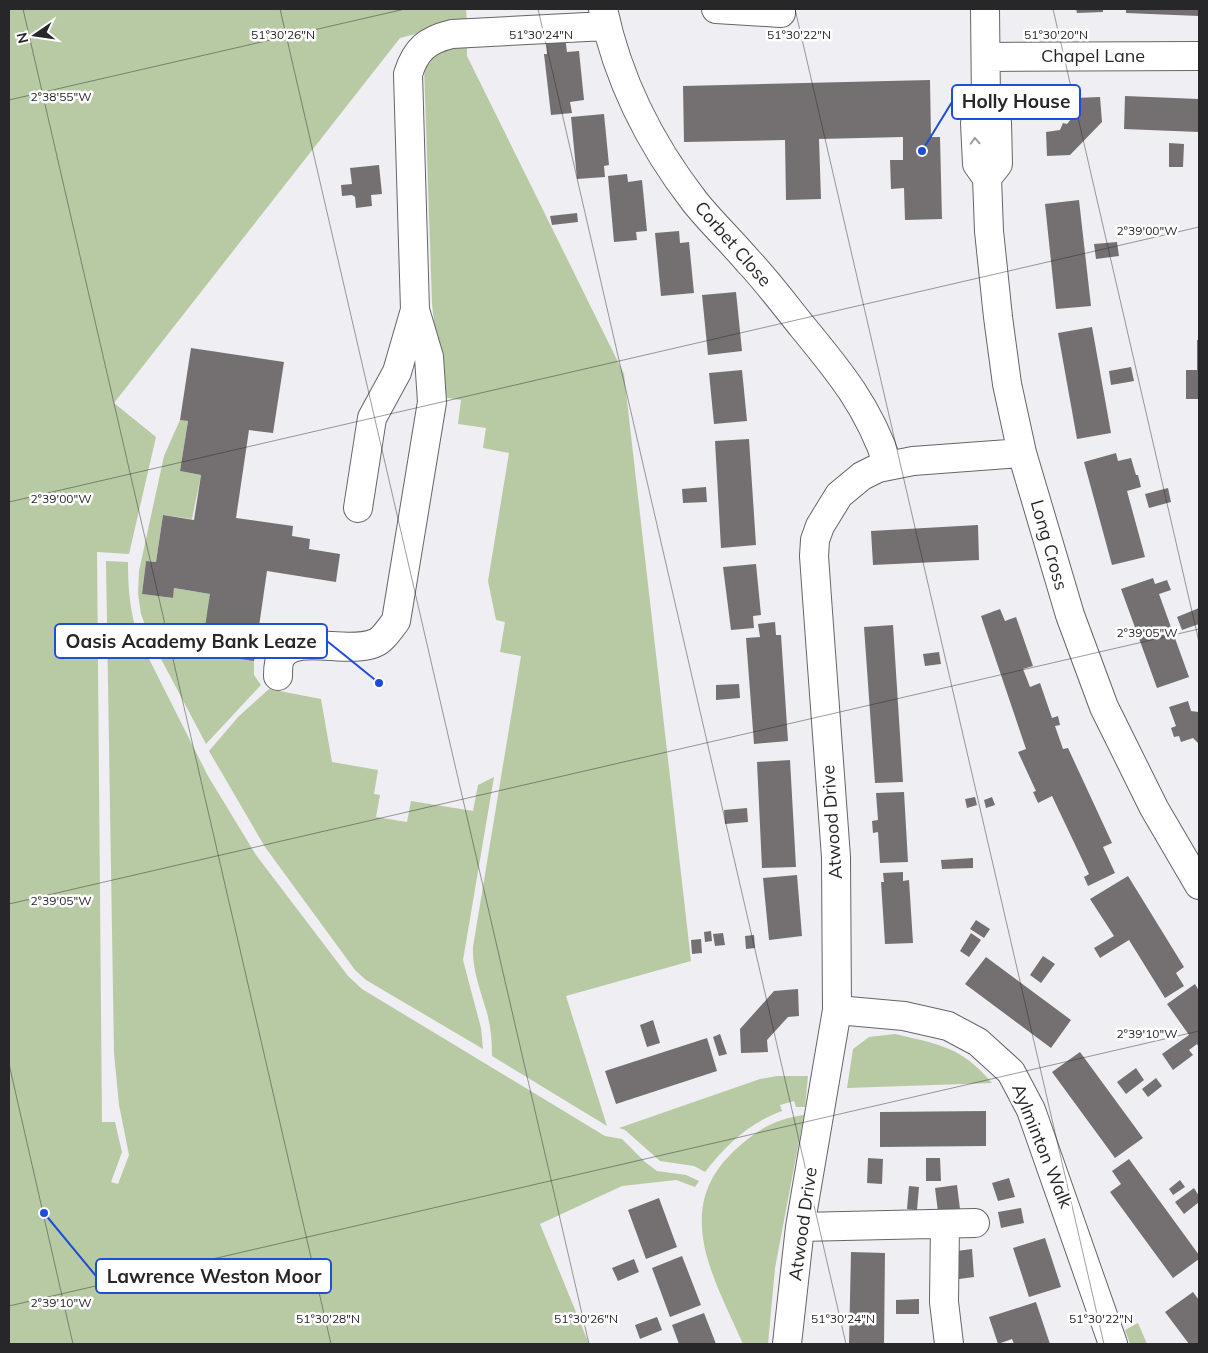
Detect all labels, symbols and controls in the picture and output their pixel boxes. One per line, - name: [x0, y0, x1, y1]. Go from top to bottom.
- north arrow: [10, 10, 60, 60]
- text: 51°30'26"N: [251, 27, 315, 42]
- text: 51°30'24"N: [509, 27, 573, 42]
- text: 51°30'22"N: [767, 27, 831, 42]
- text: 51°30'20"N: [1024, 27, 1088, 42]
- text: N: [12, 31, 32, 45]
- street label: Chapel Lane: [1041, 44, 1145, 67]
- callout: Holly House: [952, 85, 1080, 119]
- text: 2°38'55"W: [30, 89, 92, 104]
- text: Holly House: [962, 89, 1070, 113]
- one-way arrow: [970, 137, 981, 145]
- street label: Corbet Close: [690, 196, 777, 291]
- text: 2°39'00"W: [1116, 223, 1178, 238]
- text: 2°39'00"W: [30, 491, 92, 506]
- street label: Long Cross: [1026, 497, 1073, 593]
- callout: Oasis Academy Bank Leaze: [55, 624, 327, 658]
- text: 2°39'05"W: [1116, 625, 1178, 640]
- text: Oasis Academy Bank Leaze: [65, 629, 317, 653]
- street label: Atwood Drive: [816, 764, 847, 880]
- text: 2°39'05"W: [30, 893, 92, 908]
- text: 2°39'10"W: [1116, 1026, 1178, 1041]
- street label: Aylminton Walk: [1007, 1080, 1078, 1212]
- street label: Atwood Drive: [783, 1166, 822, 1282]
- callout: Lawrence Weston Moor: [96, 1259, 331, 1293]
- text: Lawrence Weston Moor: [107, 1264, 322, 1288]
- text: 2°39'10"W: [30, 1295, 92, 1310]
- text: 51°30'28"N: [296, 1311, 360, 1326]
- text: 51°30'26"N: [554, 1311, 618, 1326]
- text: 51°30'24"N: [811, 1311, 875, 1326]
- text: 51°30'22"N: [1069, 1311, 1133, 1326]

